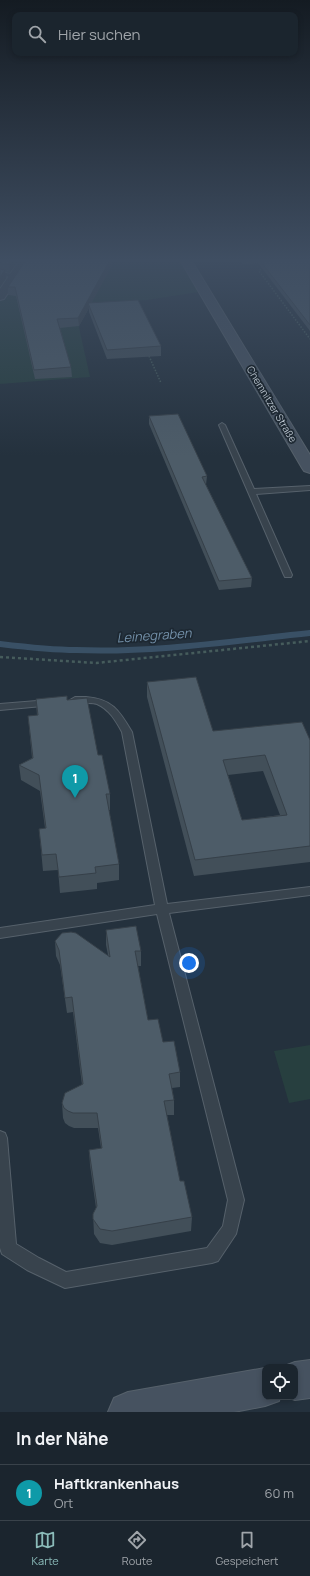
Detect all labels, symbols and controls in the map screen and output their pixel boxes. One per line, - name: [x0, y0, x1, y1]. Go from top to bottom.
- search box: [12, 12, 298, 56]
- icon: search: [26, 23, 48, 45]
- text: Hier suchen: [58, 24, 140, 45]
- street label: Chemnitzer Straße: [244, 363, 300, 445]
- water label: Leinegraben: [116, 623, 193, 647]
- pin: 1: [62, 765, 88, 798]
- your location: [179, 953, 199, 973]
- map controls: [262, 1364, 298, 1400]
- button: locate: [262, 1364, 298, 1400]
- text: In der Nähe: [16, 1427, 109, 1450]
- text: Haftkrankenhaus: [54, 1473, 179, 1494]
- text: 1: [26, 1484, 32, 1502]
- text: 60 m: [264, 1484, 294, 1502]
- text: Ort: [54, 1494, 73, 1512]
- tab: Karte: [32, 1529, 59, 1568]
- tab: Route: [122, 1529, 152, 1568]
- tab: Gespeichert: [216, 1529, 278, 1568]

